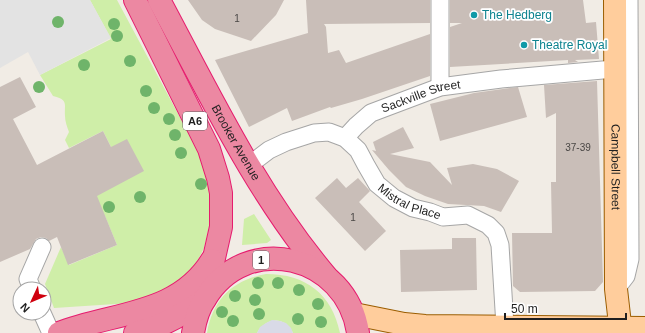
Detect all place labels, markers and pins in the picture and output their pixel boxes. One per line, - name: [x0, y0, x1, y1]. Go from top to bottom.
- place label: The Hedberg: [482, 8, 552, 22]
- marker: The Hedberg: [469, 10, 479, 20]
- place label: Theatre Royal: [532, 38, 607, 52]
- marker: Theatre Royal: [519, 40, 529, 50]

